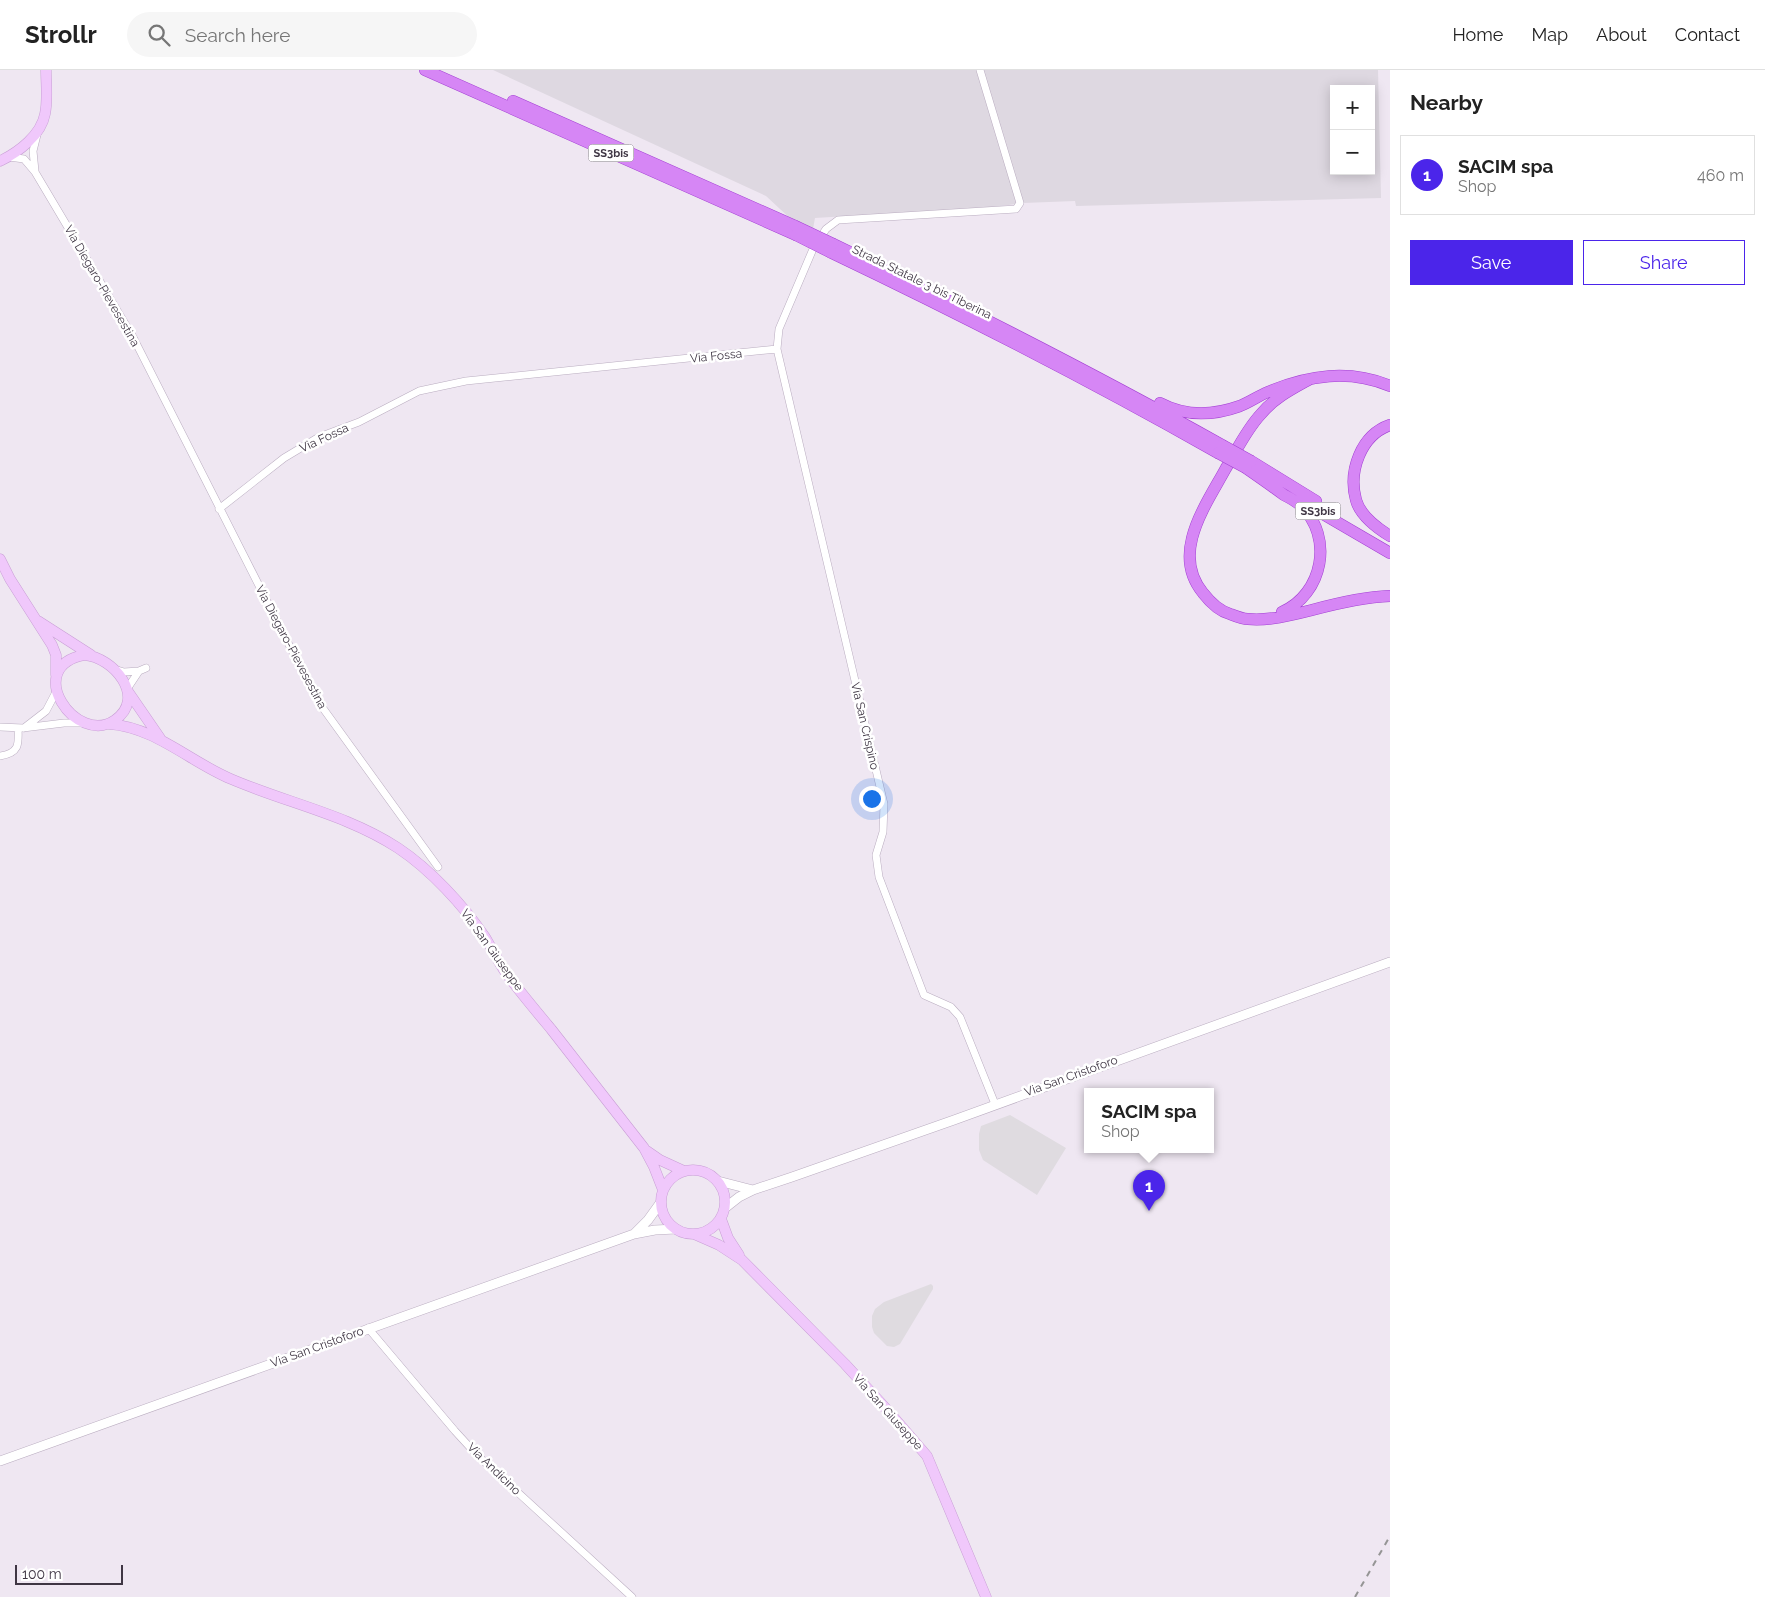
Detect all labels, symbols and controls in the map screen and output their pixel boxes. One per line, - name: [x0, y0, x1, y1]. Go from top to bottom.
- search box: [127, 12, 477, 57]
- text: Strollr: [25, 20, 97, 49]
- icon: search: [145, 21, 173, 49]
- text: Search here: [185, 24, 290, 46]
- text: Home: [1452, 24, 1503, 45]
- text: Map: [1531, 24, 1568, 45]
- text: About: [1596, 24, 1647, 45]
- text: Contact: [1675, 24, 1740, 45]
- map controls: [1330, 85, 1375, 175]
- button: +: [1330, 85, 1375, 130]
- text: Nearby: [1410, 90, 1483, 115]
- button: −: [1330, 130, 1375, 175]
- road number: SS3bis: [588, 145, 634, 162]
- text: SACIM spa: [1458, 155, 1553, 177]
- text: 1: [1423, 166, 1431, 185]
- text: 460 m: [1697, 166, 1744, 185]
- text: Shop: [1458, 177, 1496, 196]
- street label: Via Diegaro-Pievesestina: [61, 223, 143, 349]
- button: Save: [1410, 240, 1573, 285]
- button: Share: [1583, 240, 1745, 285]
- street label: Strada Statale 3 bis Tiberina: [850, 242, 994, 322]
- street label: Via Fossa: [689, 346, 743, 366]
- street label: Via Fossa: [297, 421, 351, 455]
- road number: SS3bis: [1296, 502, 1340, 520]
- street label: Via Diegaro-Pievesestina: [252, 583, 330, 711]
- street label: Via San Crispino: [848, 681, 882, 771]
- your location: [859, 786, 885, 812]
- street label: Via San Giuseppe: [458, 907, 526, 993]
- street label: Via San Cristoforo: [1023, 1053, 1119, 1099]
- popup: [1084, 1088, 1214, 1153]
- text: SACIM spa: [1101, 1100, 1197, 1122]
- text: Shop: [1101, 1122, 1140, 1141]
- pin: 1: [1133, 1170, 1165, 1211]
- street label: Via San Cristoforo: [269, 1324, 365, 1370]
- street label: Via San Giuseppe: [850, 1371, 926, 1453]
- street label: Via Andicino: [464, 1440, 524, 1498]
- scale bar: [15, 1562, 122, 1585]
- text: 100 m: [22, 1566, 62, 1582]

